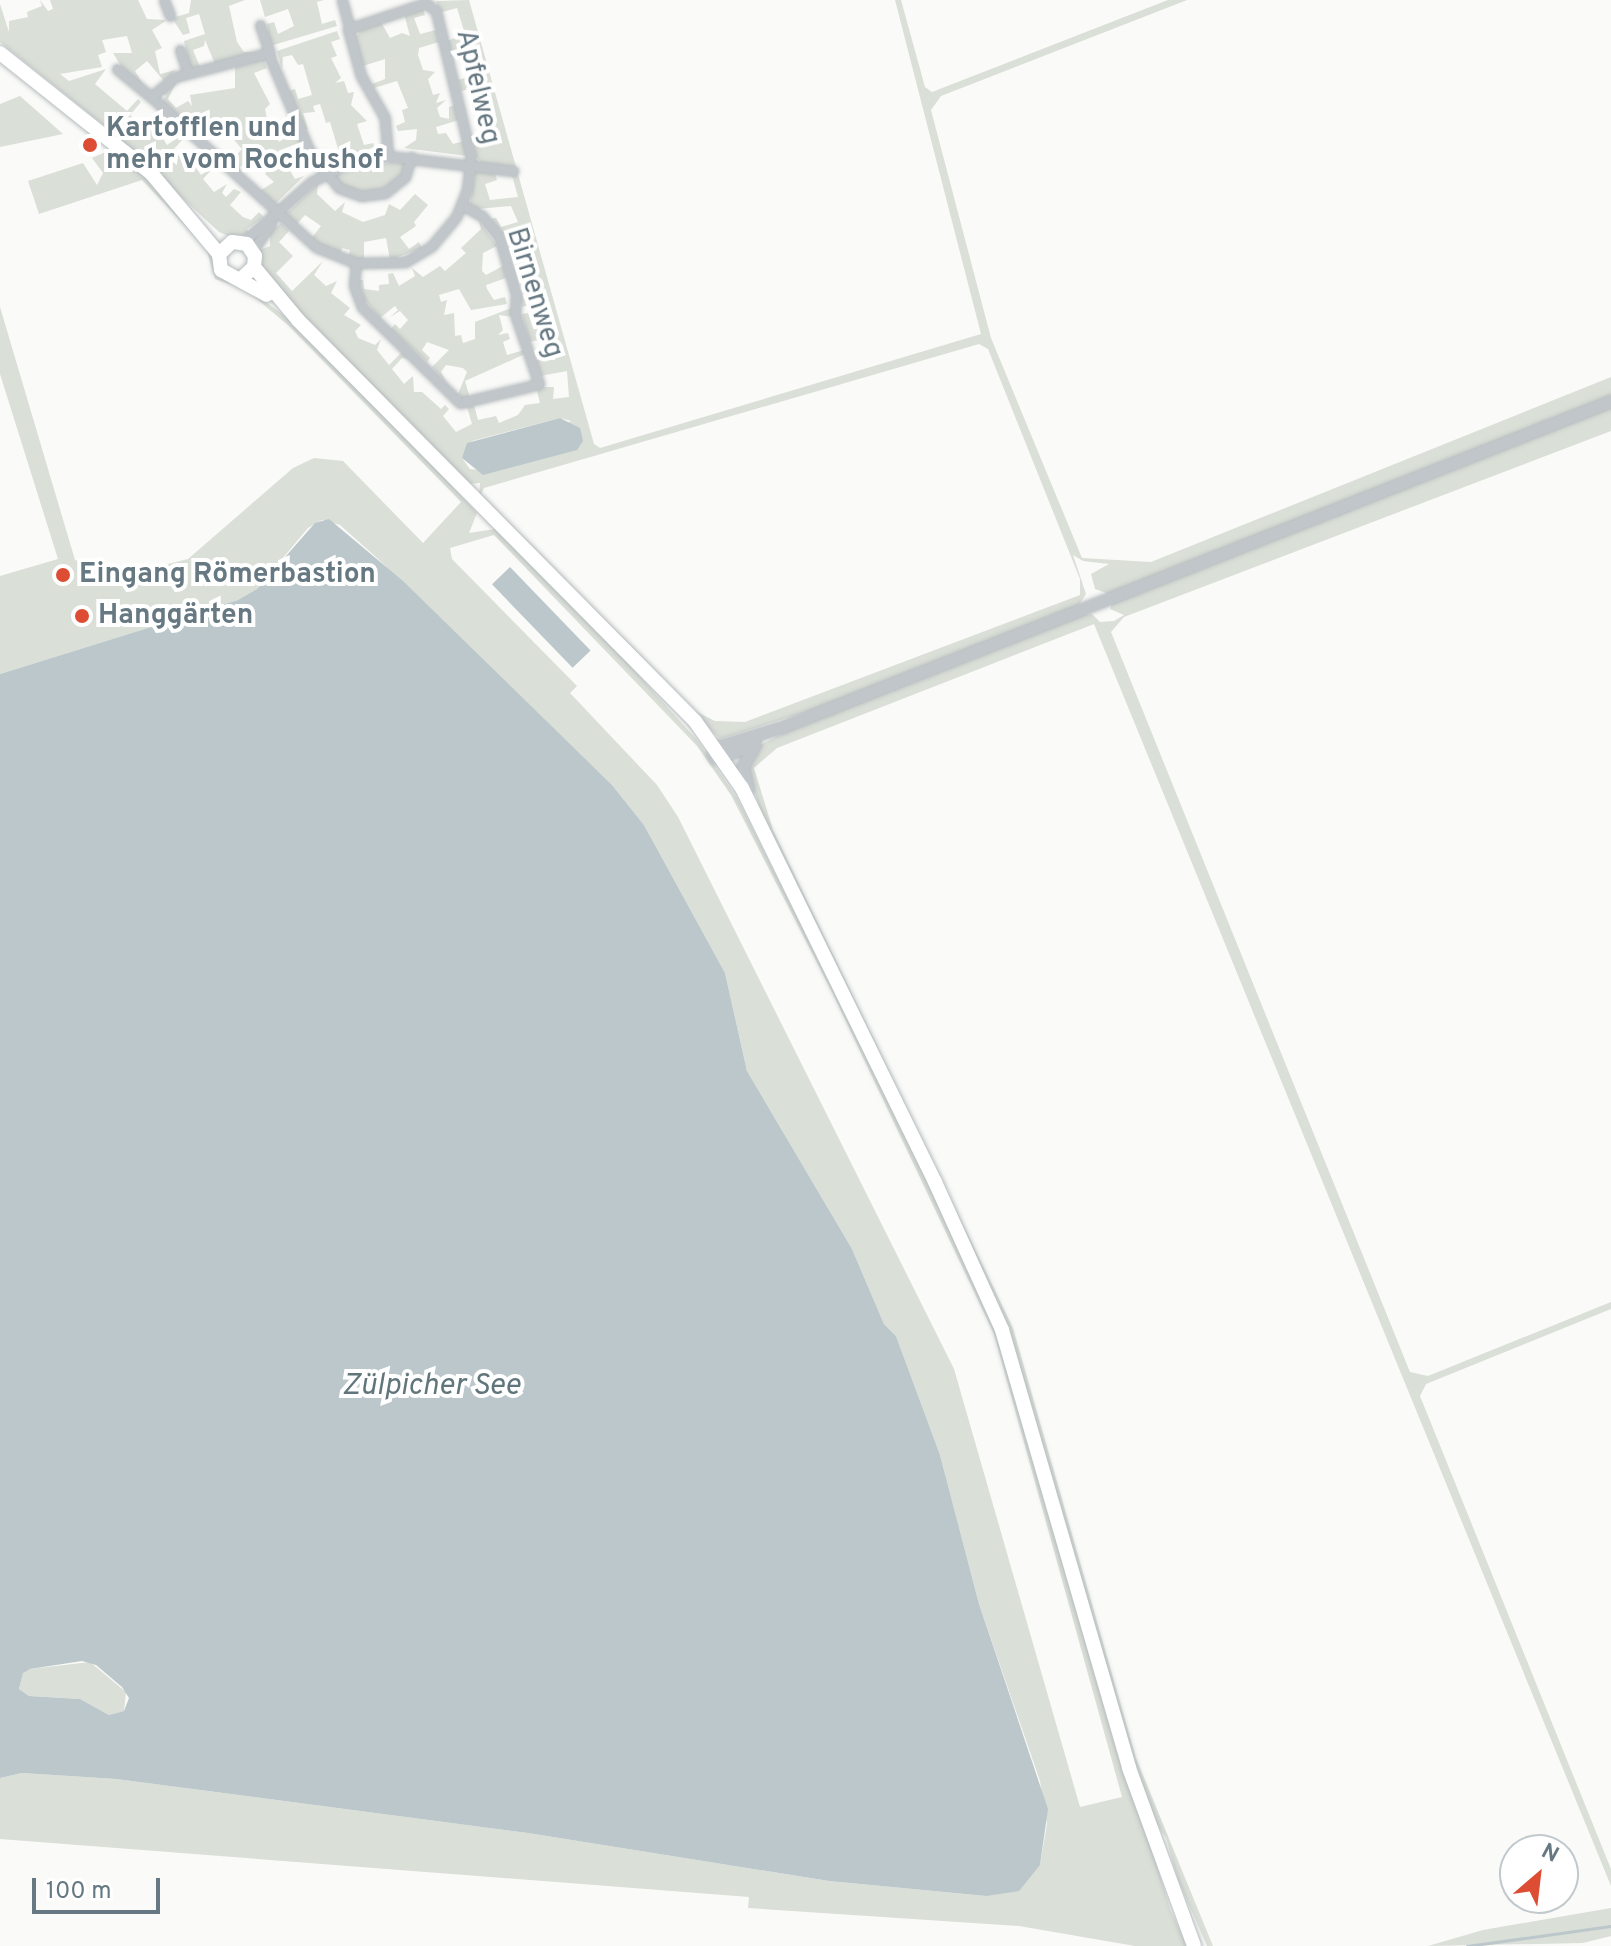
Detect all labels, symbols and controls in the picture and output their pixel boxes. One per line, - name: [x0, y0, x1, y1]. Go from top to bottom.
- street label: Apfelweg: [448, 26, 506, 148]
- place label: Kartofflen und mehr vom Rochushof: [106, 112, 383, 178]
- marker: Kartofflen und mehr vom Rochushof: [81, 136, 99, 154]
- street label: Birnenweg: [498, 224, 570, 362]
- place label: Eingang Römerbastion: [79, 558, 376, 592]
- marker: Eingang Römerbastion: [54, 566, 72, 584]
- place label: Hanggärten: [98, 599, 253, 633]
- marker: Hanggärten: [73, 607, 91, 625]
- water label: Zülpicher See: [342, 1369, 520, 1405]
- north arrow: [1499, 1834, 1579, 1914]
- text: N: [1536, 1839, 1563, 1870]
- scale bar: [36, 1862, 164, 1912]
- text: 100 m: [46, 1877, 112, 1907]

